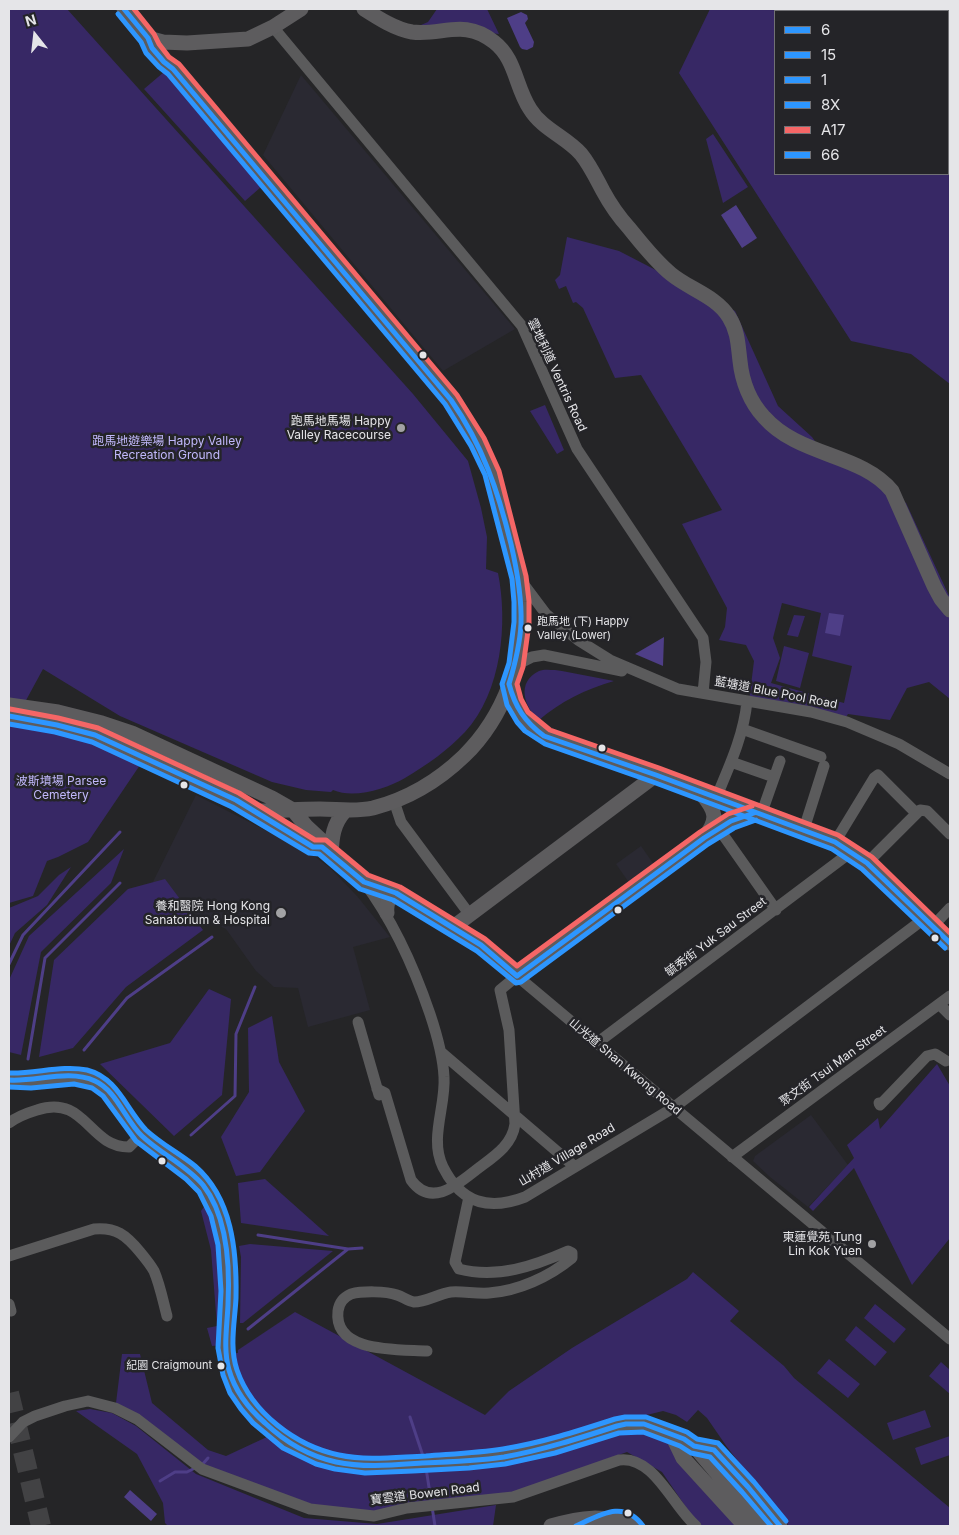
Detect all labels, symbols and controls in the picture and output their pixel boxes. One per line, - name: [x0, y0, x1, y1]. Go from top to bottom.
- north arrow: [10, 10, 60, 60]
- text: N: [23, 10, 38, 30]
- legend: [774, 10, 949, 175]
- text: 6: [821, 20, 830, 39]
- text: 15: [821, 45, 836, 64]
- text: 1: [821, 70, 827, 89]
- text: 8X: [821, 95, 840, 114]
- text: A17: [821, 120, 845, 139]
- text: 66: [821, 145, 840, 164]
- street label: 雲地利道 Ventris Road: [524, 316, 590, 434]
- unlabelled marker: [418, 350, 428, 360]
- place label: 跑馬地馬場 Happy Valley Racecourse: [287, 414, 391, 442]
- marker: 跑馬地馬場 Happy Valley Racecourse: [395, 422, 407, 434]
- park label: 跑馬地遊樂場 Happy Valley Recreation Ground: [92, 434, 242, 462]
- place label: 跑馬地 (下) Happy Valley (Lower): [537, 615, 629, 641]
- marker: 跑馬地 (下) Happy Valley (Lower): [523, 623, 533, 633]
- street label: 藍塘道 Blue Pool Road: [713, 674, 839, 712]
- unlabelled marker: [597, 743, 607, 753]
- park label: 波斯墳場 Parsee Cemetery: [16, 774, 106, 802]
- unlabelled marker: [179, 780, 189, 790]
- street label: 毓秀街 Yuk Sau Street: [663, 894, 769, 980]
- place label: 養和醫院 Hong Kong Sanatorium & Hospital: [145, 899, 270, 927]
- unlabelled marker: [613, 905, 623, 915]
- marker: 養和醫院 Hong Kong Sanatorium & Hospital: [274, 906, 288, 920]
- unlabelled marker: [930, 933, 940, 943]
- street label: 山光道 Shan Kwong Road: [566, 1016, 684, 1118]
- street label: 聚文街 Tsui Man Street: [777, 1023, 889, 1109]
- street label: 山村道 Village Road: [516, 1121, 618, 1189]
- unlabelled marker: [157, 1156, 167, 1166]
- place label: 東蓮覺苑 Tung Lin Kok Yuen: [782, 1230, 862, 1258]
- marker: 東蓮覺苑 Tung Lin Kok Yuen: [866, 1238, 878, 1250]
- place label: 紀園 Craigmount: [126, 1359, 212, 1373]
- marker: 紀園 Craigmount: [216, 1361, 226, 1371]
- street label: 寶雲道 Bowen Road: [369, 1480, 481, 1508]
- unlabelled marker: [623, 1508, 633, 1518]

